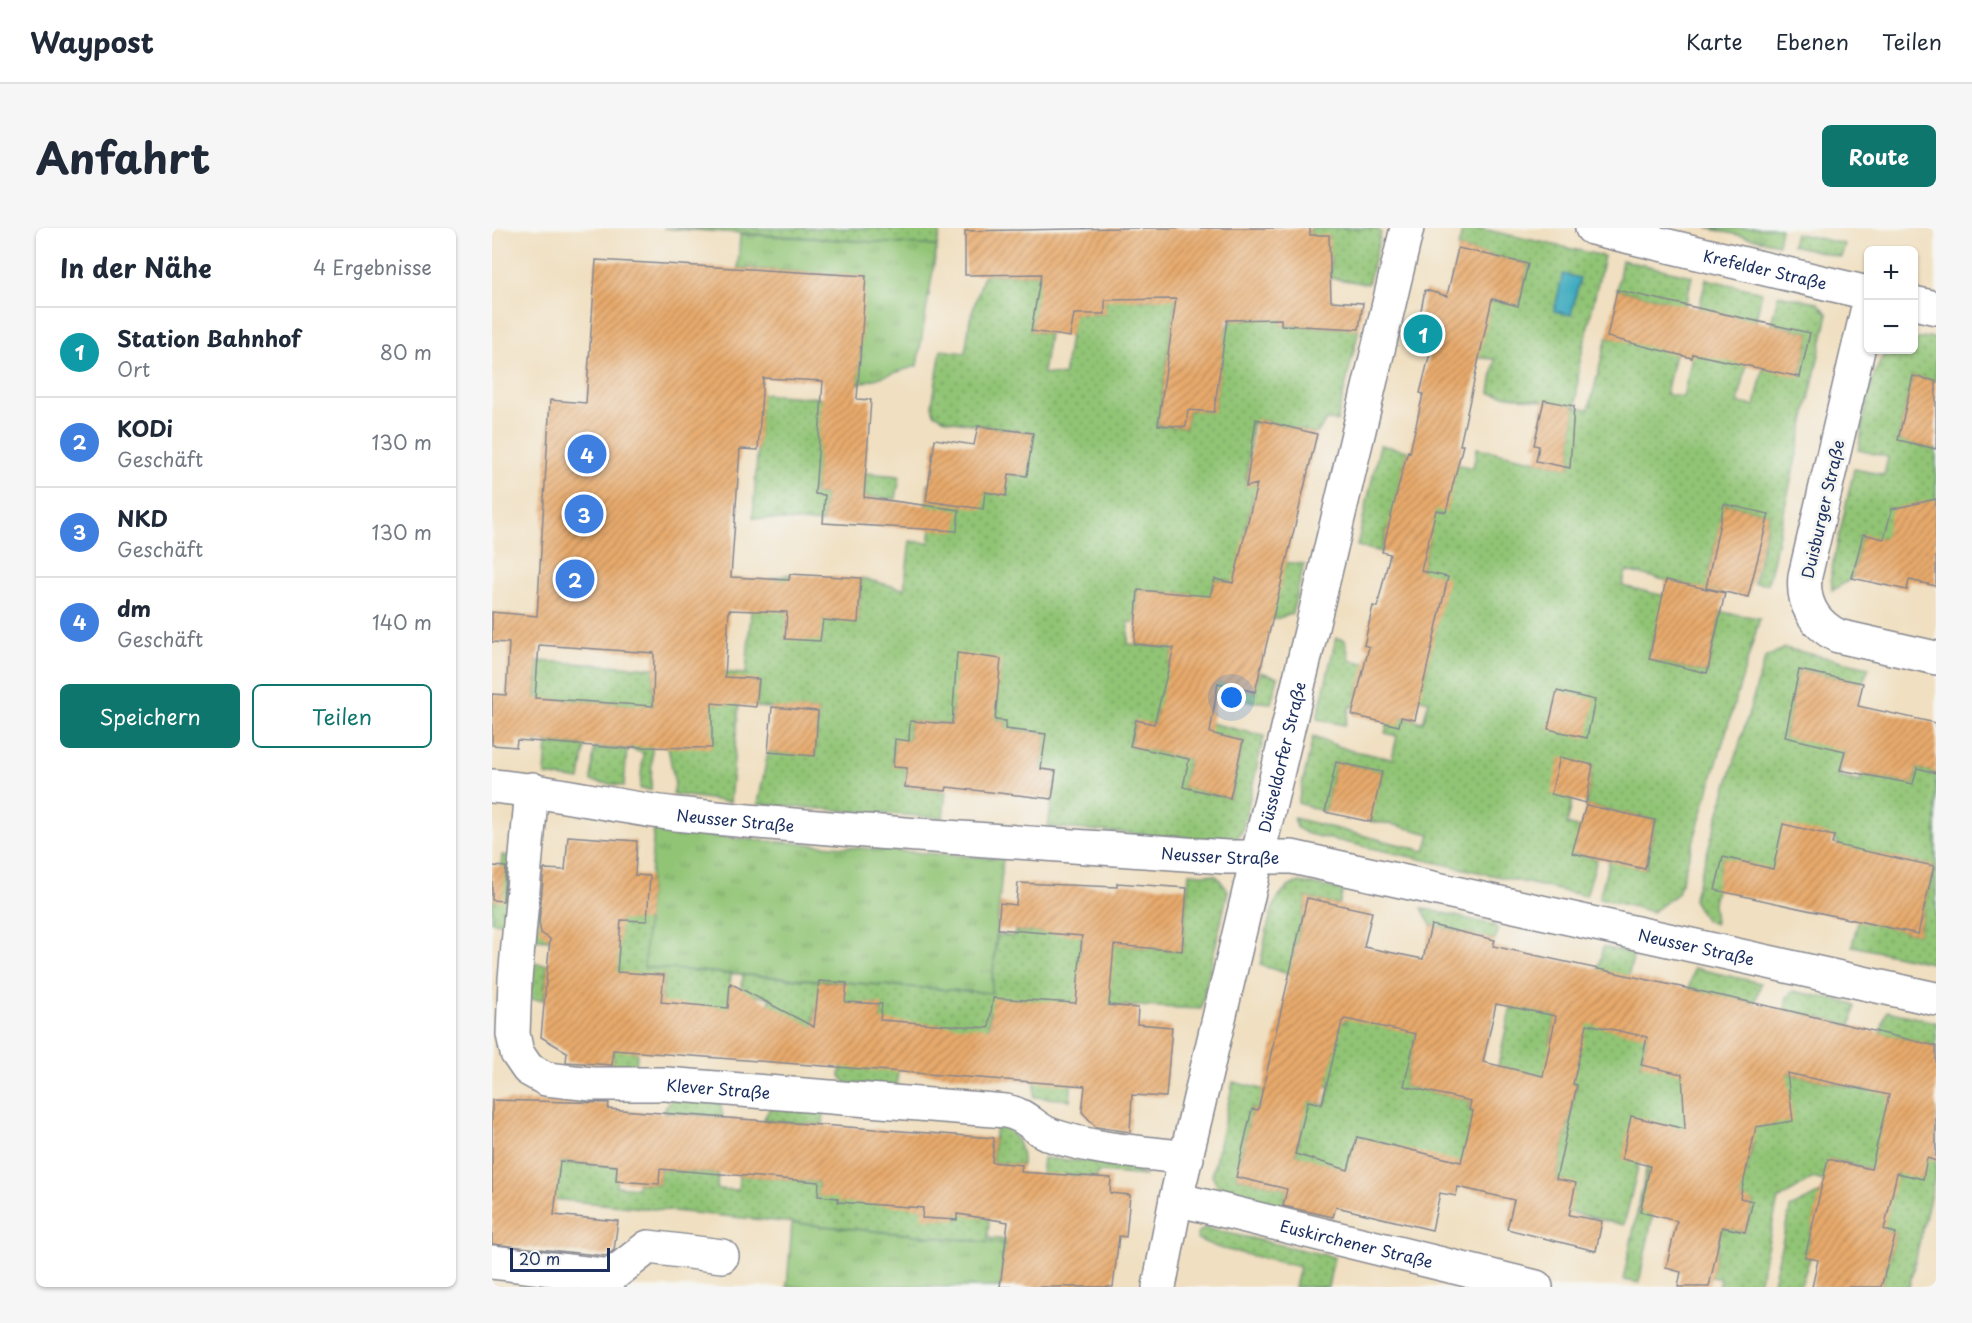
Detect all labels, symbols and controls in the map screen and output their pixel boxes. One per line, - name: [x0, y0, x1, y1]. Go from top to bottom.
- text: Waypost: [30, 20, 154, 63]
- text: Karte: [1686, 25, 1743, 57]
- text: Ebenen: [1776, 25, 1849, 57]
- text: Teilen: [1882, 25, 1942, 57]
- text: Anfahrt: [36, 125, 210, 188]
- button: Route: [1822, 125, 1936, 187]
- street label: Krefelder Straße: [1701, 243, 1829, 295]
- map controls: [1864, 246, 1918, 354]
- button: +: [1864, 246, 1918, 300]
- text: In der Nähe: [60, 248, 212, 287]
- text: 4 Ergebnisse: [313, 252, 432, 282]
- button: −: [1864, 300, 1918, 354]
- pin: 1: [1404, 312, 1442, 356]
- text: Station Bahnhof: [117, 321, 301, 354]
- text: 1: [75, 337, 84, 367]
- text: 80 m: [380, 337, 432, 367]
- text: Ort: [117, 354, 150, 384]
- text: KODi: [117, 411, 173, 444]
- text: 2: [72, 427, 87, 457]
- text: 130 m: [372, 427, 432, 457]
- pin: 4: [568, 432, 607, 476]
- street label: Duisburger Straße: [1794, 437, 1850, 581]
- text: Geschäft: [117, 444, 203, 474]
- pin: 3: [564, 492, 604, 536]
- text: NKD: [117, 501, 168, 534]
- text: 3: [73, 517, 86, 547]
- text: 130 m: [372, 517, 432, 547]
- text: Geschäft: [117, 534, 203, 564]
- pin: 2: [556, 556, 595, 602]
- text: dm: [117, 591, 151, 624]
- text: 4: [73, 607, 86, 637]
- text: 140 m: [372, 607, 432, 637]
- text: Geschäft: [117, 624, 203, 654]
- street label: Düsseldorfer Straße: [1252, 679, 1311, 835]
- your location: [1217, 683, 1246, 712]
- button: Speichern: [60, 684, 240, 748]
- button: Teilen: [252, 684, 432, 748]
- street label: Neusser Straße: [675, 802, 795, 837]
- street label: Neusser Straße: [1160, 840, 1279, 869]
- street label: Neusser Straße: [1636, 922, 1757, 971]
- street label: Klever Straße: [665, 1072, 771, 1104]
- street label: Euskirchener Straße: [1278, 1213, 1436, 1273]
- scale bar: [510, 1245, 610, 1272]
- text: 20 m: [519, 1246, 560, 1270]

